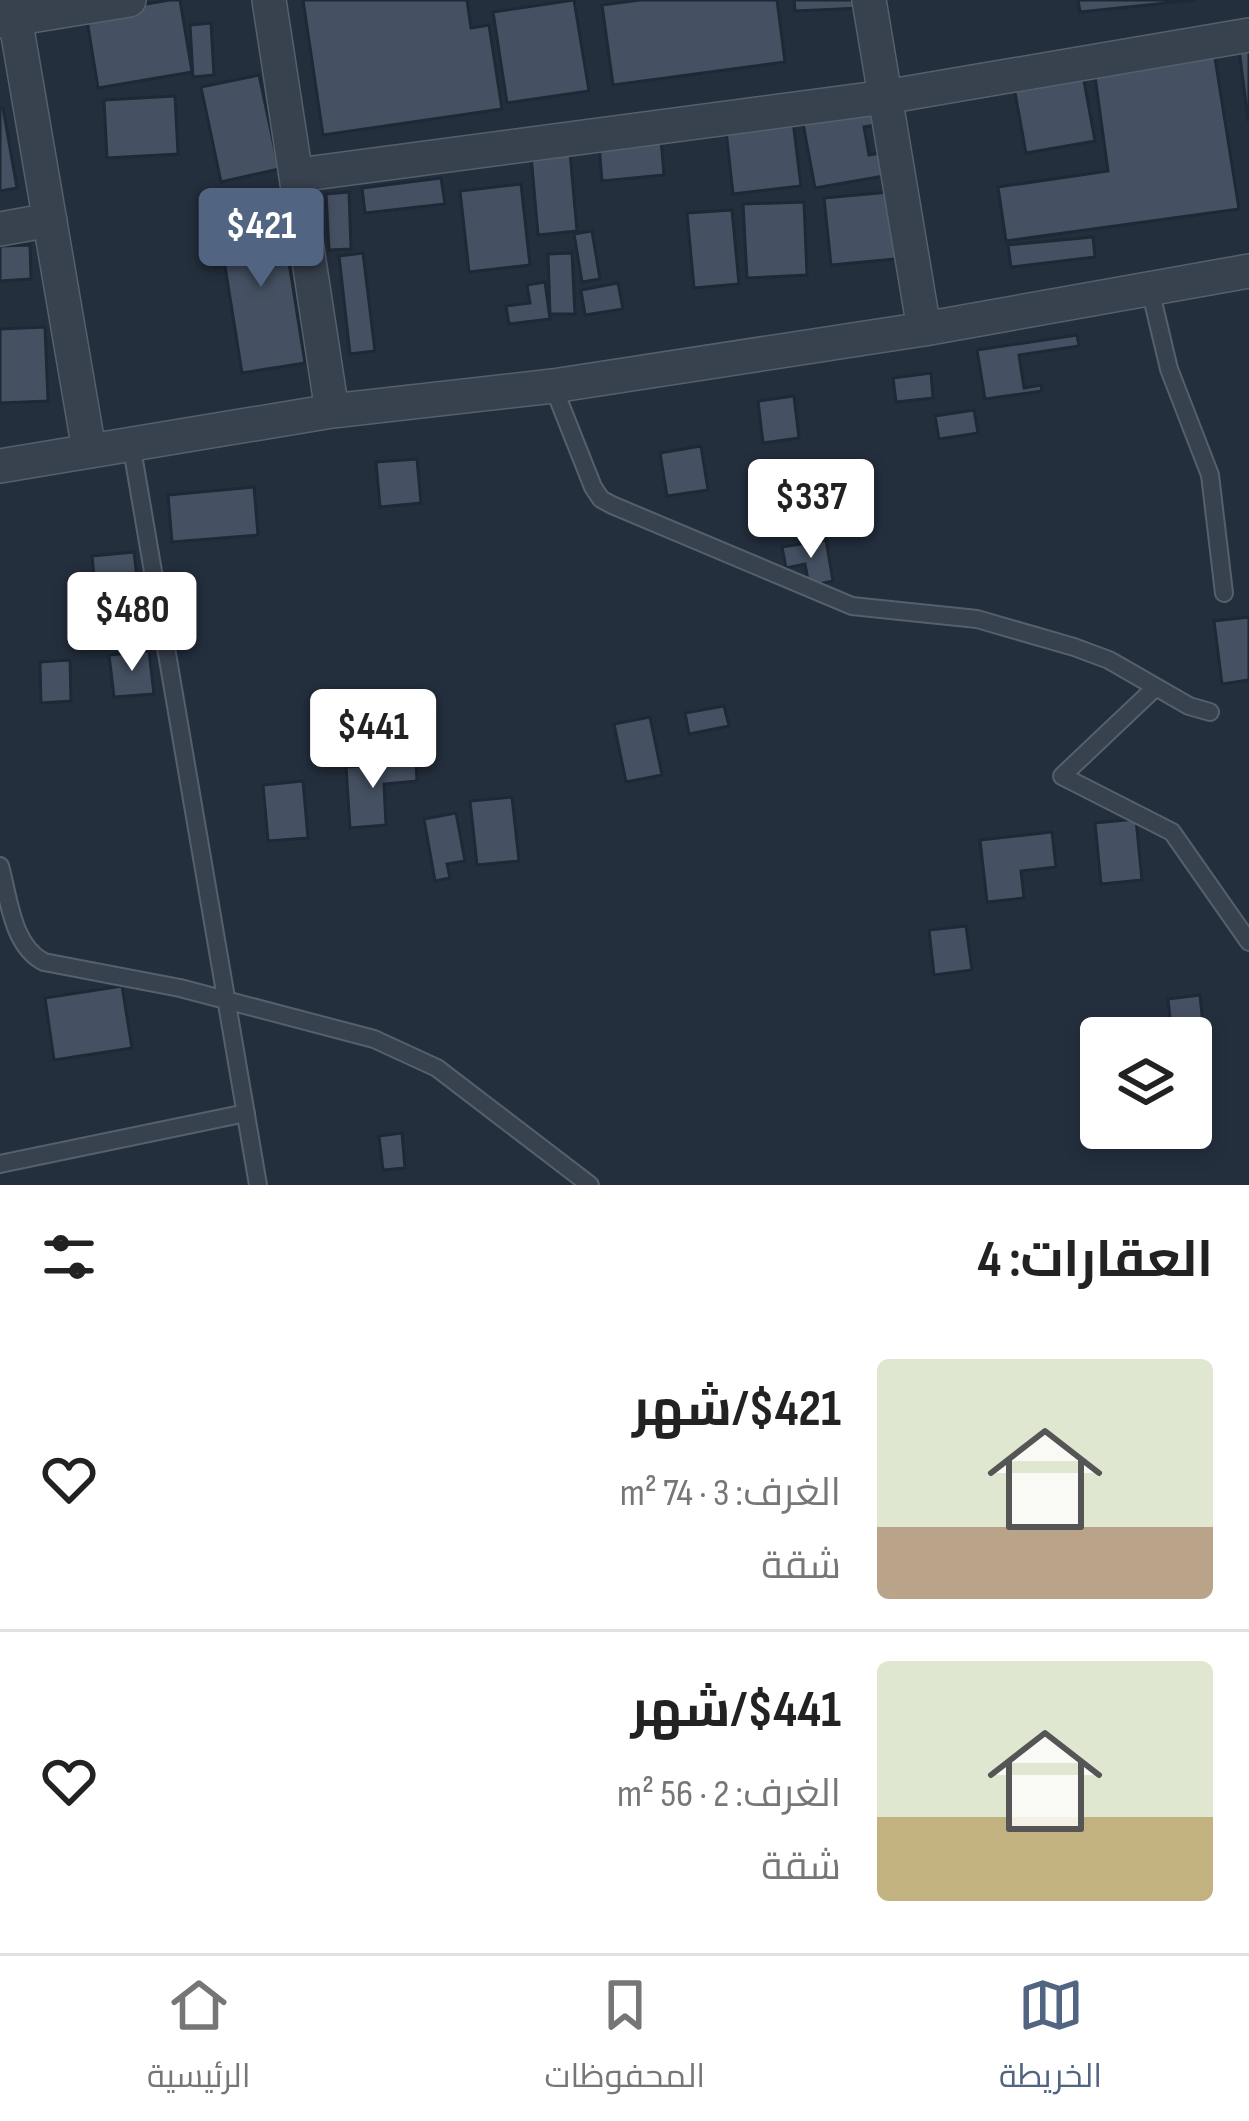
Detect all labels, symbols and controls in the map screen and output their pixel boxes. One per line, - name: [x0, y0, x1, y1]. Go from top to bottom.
- pin: $421: [190, 188, 332, 290]
- text: $421: [226, 203, 296, 250]
- pin: $337: [740, 459, 882, 561]
- text: $337: [775, 474, 847, 521]
- pin: $480: [61, 572, 203, 674]
- text: $480: [94, 587, 170, 634]
- pin: $441: [302, 689, 444, 791]
- text: $441: [337, 704, 409, 751]
- map controls: [1080, 1017, 1212, 1149]
- button: layers: [1080, 1017, 1212, 1149]
- icon: filters: [36, 1224, 102, 1290]
- text: العقارات: 4: [977, 1230, 1213, 1291]
- text: $421/شهر: [632, 1379, 841, 1440]
- icon: home: [973, 1407, 1117, 1551]
- icon: heart: [36, 1446, 102, 1512]
- text: الغرف: 3 · 74 m²: [620, 1470, 841, 1517]
- text: شقة: [761, 1543, 841, 1590]
- text: $441/شهر: [631, 1680, 841, 1741]
- icon: home: [973, 1709, 1117, 1853]
- icon: heart: [36, 1748, 102, 1814]
- text: الغرف: 2 · 56 m²: [617, 1771, 841, 1818]
- text: شقة: [761, 1844, 841, 1891]
- tab: الرئيسية: [147, 1972, 251, 2106]
- tab: المحفوظات: [544, 1972, 705, 2106]
- tab: الخريطة: [999, 1972, 1102, 2106]

